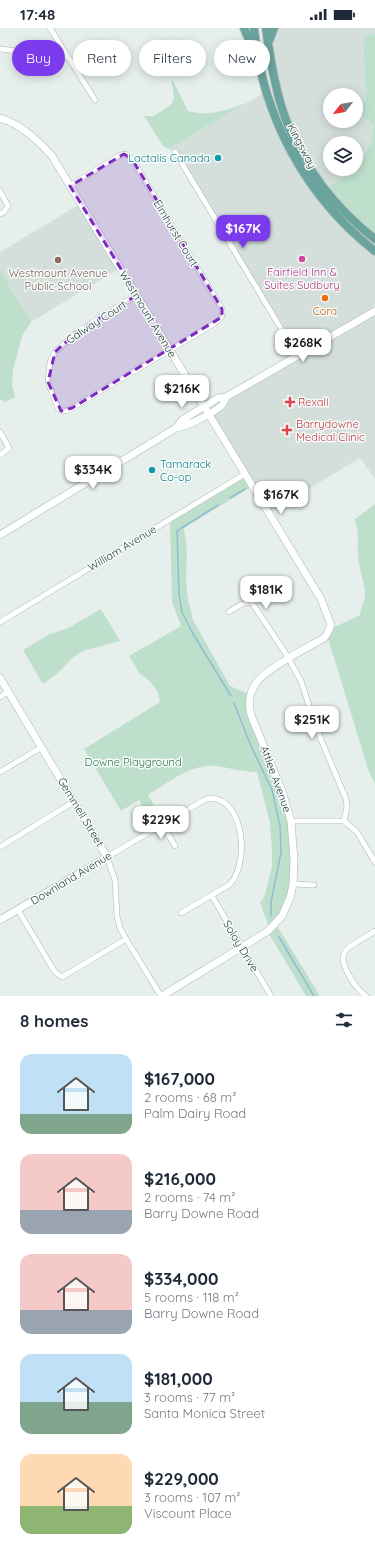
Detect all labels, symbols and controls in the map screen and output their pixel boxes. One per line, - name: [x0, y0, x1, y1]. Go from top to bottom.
- text: 17:48: [20, 5, 55, 24]
- chip: Buy: [12, 40, 65, 76]
- chip: Rent: [73, 40, 131, 76]
- chip: Filters: [139, 40, 206, 76]
- chip: New: [214, 40, 270, 76]
- north arrow: [323, 88, 363, 128]
- map controls: [323, 88, 363, 176]
- street label: Kingsway: [284, 121, 320, 171]
- button: layers: [323, 136, 363, 176]
- place label: Lactalis Canada: [128, 151, 210, 165]
- marker: Lactalis Canada: [213, 153, 223, 163]
- street label: Elmhurst Court: [151, 197, 202, 269]
- pin: $167K: [215, 215, 271, 249]
- text: $167K: [225, 220, 261, 236]
- marker: Fairfield Inn & Suites Sudbury: [297, 254, 307, 264]
- marker: Westmount Avenue Public School: [53, 255, 63, 265]
- place label: Fairfield Inn & Suites Sudbury: [264, 265, 340, 292]
- place label: Westmount Avenue Public School: [8, 266, 108, 293]
- street label: Westmount Avenue: [116, 268, 180, 360]
- marker: Cora: [320, 293, 330, 303]
- street label: Galway Court: [63, 297, 129, 347]
- place label: Cora: [313, 304, 337, 318]
- pin: $268K: [275, 329, 331, 363]
- text: $268K: [284, 334, 322, 350]
- pin: $216K: [154, 375, 210, 409]
- text: $216K: [164, 380, 200, 396]
- place label: Rexall: [298, 395, 329, 409]
- marker: Rexall: [285, 397, 295, 407]
- place label: Barrydowne Medical Clinic: [296, 417, 365, 444]
- marker: Barrydowne Medical Clinic: [281, 424, 293, 436]
- pin: $334K: [65, 456, 121, 490]
- place label: Tamarack Co-op: [160, 457, 211, 484]
- text: $334K: [74, 461, 112, 477]
- marker: Tamarack Co-op: [147, 465, 157, 475]
- pin: $167K: [253, 481, 309, 515]
- text: $167K: [263, 486, 299, 502]
- street label: William Avenue: [85, 522, 159, 574]
- pin: $181K: [238, 576, 294, 610]
- text: $181K: [249, 581, 283, 597]
- pin: $251K: [284, 706, 340, 740]
- text: $251K: [294, 711, 330, 727]
- street label: Attlee Avenue: [257, 744, 295, 814]
- park label: Downe Playground: [84, 755, 182, 769]
- street label: Gemmell Street: [55, 775, 107, 849]
- pin: $229K: [133, 806, 189, 840]
- text: $229K: [142, 811, 180, 827]
- street label: Downland Avenue: [28, 848, 114, 908]
- street label: Soloy Drive: [220, 918, 262, 974]
- icon: filters: [333, 1009, 355, 1031]
- text: 8 homes: [20, 1010, 89, 1031]
- text: $167,000: [144, 1068, 215, 1089]
- icon: home: [52, 1070, 100, 1118]
- text: 2 rooms · 68 m²: [144, 1089, 236, 1105]
- text: Palm Dairy Road: [144, 1105, 246, 1121]
- text: $216,000: [144, 1168, 216, 1189]
- icon: home: [52, 1170, 100, 1218]
- text: 2 rooms · 74 m²: [144, 1189, 235, 1205]
- text: Barry Downe Road: [144, 1205, 259, 1221]
- text: $334,000: [144, 1268, 218, 1289]
- icon: home: [52, 1270, 100, 1318]
- text: 5 rooms · 118 m²: [144, 1289, 239, 1305]
- text: Barry Downe Road: [144, 1305, 259, 1321]
- text: $181,000: [144, 1368, 213, 1389]
- icon: home: [52, 1370, 100, 1418]
- text: 3 rooms · 77 m²: [144, 1389, 235, 1405]
- text: Santa Monica Street: [144, 1405, 265, 1421]
- text: $229,000: [144, 1468, 219, 1489]
- icon: home: [52, 1470, 100, 1518]
- text: 3 rooms · 107 m²: [144, 1489, 240, 1505]
- text: Viscount Place: [144, 1505, 232, 1521]

